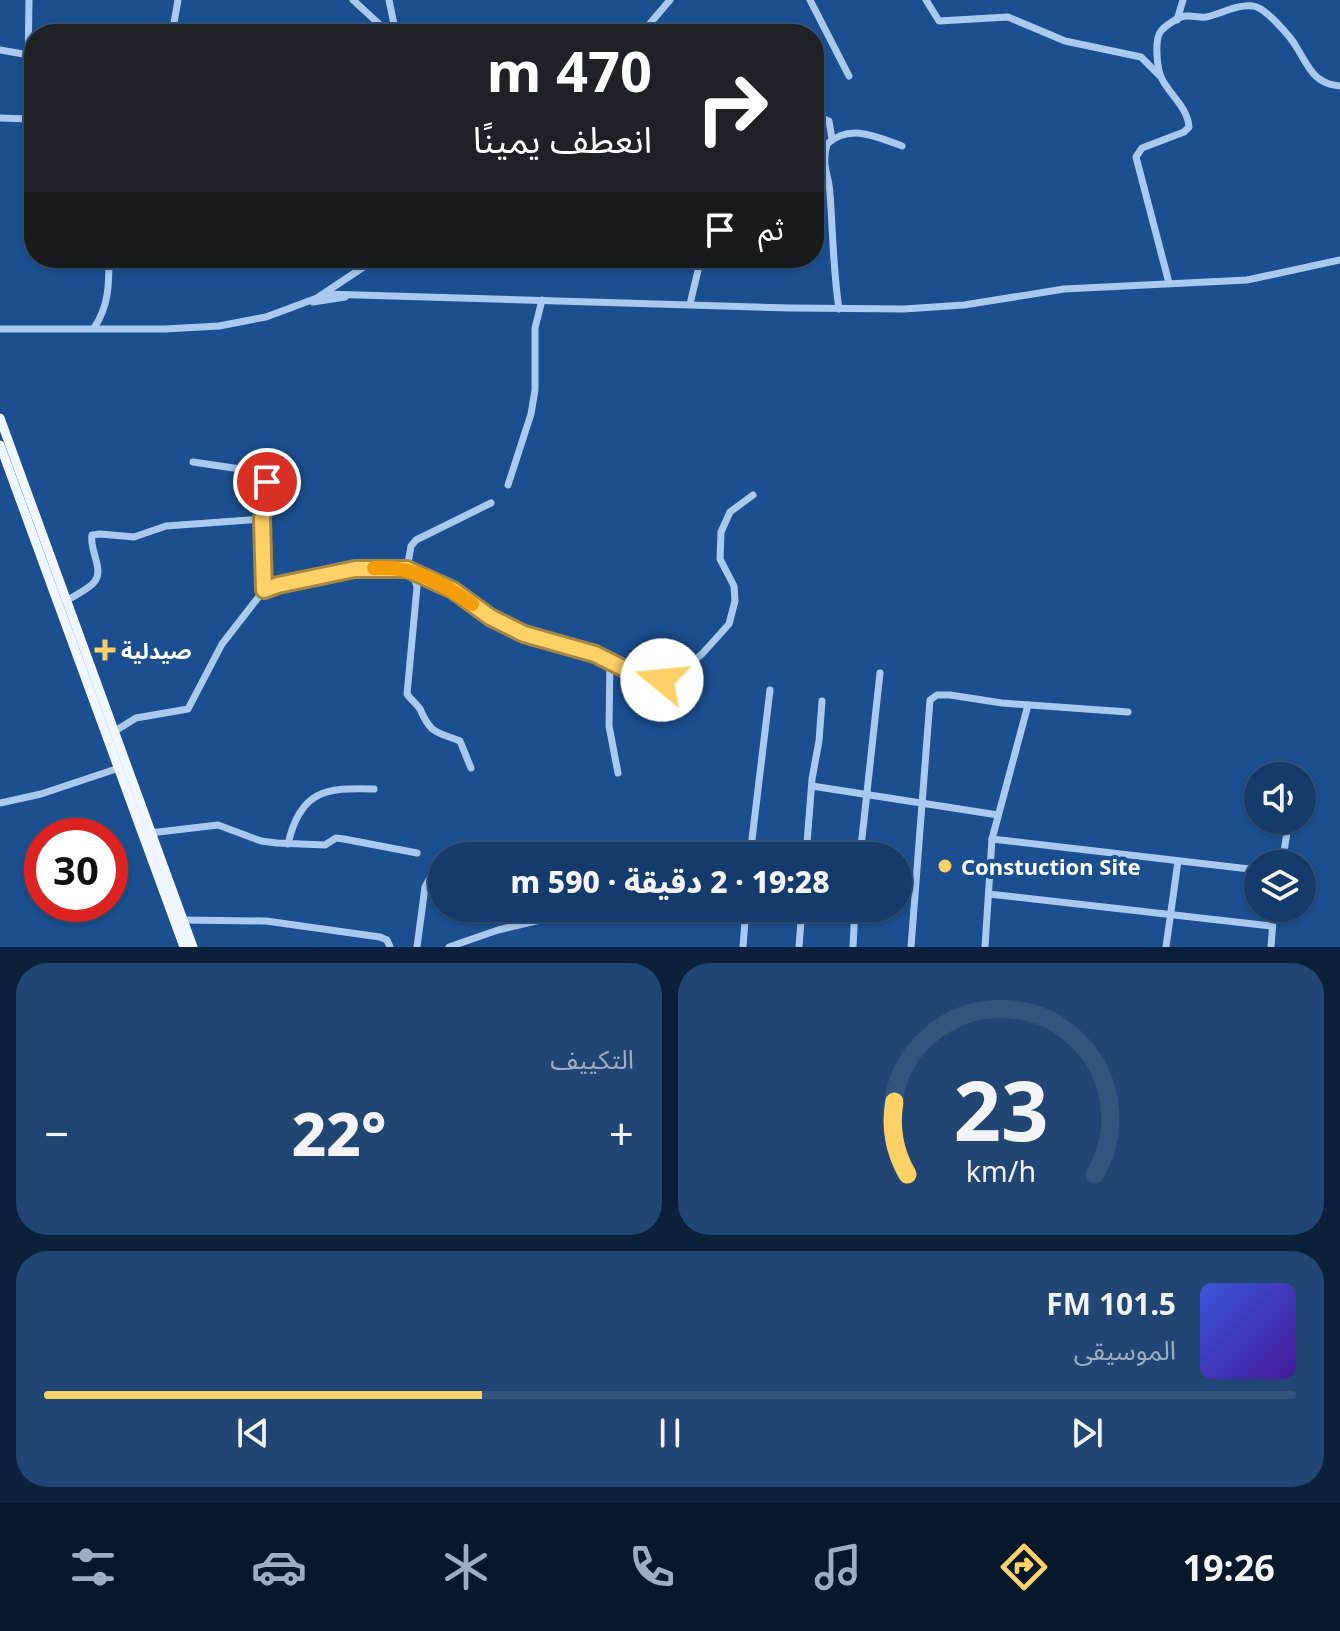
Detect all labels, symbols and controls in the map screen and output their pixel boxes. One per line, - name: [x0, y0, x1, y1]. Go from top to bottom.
- text: 470 m: [487, 32, 652, 108]
- icon: right: [680, 56, 784, 160]
- text: انعطف يمينًا: [473, 115, 652, 164]
- icon: arrive: [698, 208, 742, 252]
- text: ثم: [758, 208, 784, 249]
- pin: [233, 448, 301, 516]
- icon: arrive: [245, 460, 289, 504]
- place label: صيدلية: [121, 635, 192, 665]
- position arrow: [620, 638, 704, 722]
- marker: صيدلية: [96, 641, 114, 659]
- map controls: [1244, 762, 1316, 922]
- button: sound: [1244, 762, 1316, 834]
- speed limit sign: 30: [24, 818, 128, 922]
- button: layers: [1244, 850, 1316, 922]
- place label: Constuction Site: [961, 851, 1141, 881]
- marker: Constuction Site: [936, 857, 954, 875]
- text: 19:28 · 2 دقيقة · 590 m: [510, 861, 830, 902]
- text: التكييف: [550, 1041, 634, 1077]
- text: 23: [953, 1052, 1049, 1165]
- text: 22°: [292, 1092, 386, 1174]
- text: −: [44, 1103, 69, 1163]
- text: +: [609, 1103, 634, 1163]
- text: km/h: [966, 1151, 1036, 1190]
- text: 101.5 FM: [1046, 1283, 1176, 1324]
- text: الموسيقى: [1074, 1332, 1176, 1368]
- icon: previous: [231, 1411, 275, 1455]
- icon: pause: [648, 1411, 692, 1455]
- icon: next: [1065, 1411, 1109, 1455]
- icon: filters: [65, 1539, 121, 1595]
- icon: car: [251, 1539, 307, 1595]
- icon: climate: [438, 1539, 494, 1595]
- icon: phone: [624, 1539, 680, 1595]
- icon: music: [810, 1539, 866, 1595]
- icon: directions: [996, 1539, 1052, 1595]
- text: 19:26: [1182, 1543, 1275, 1592]

